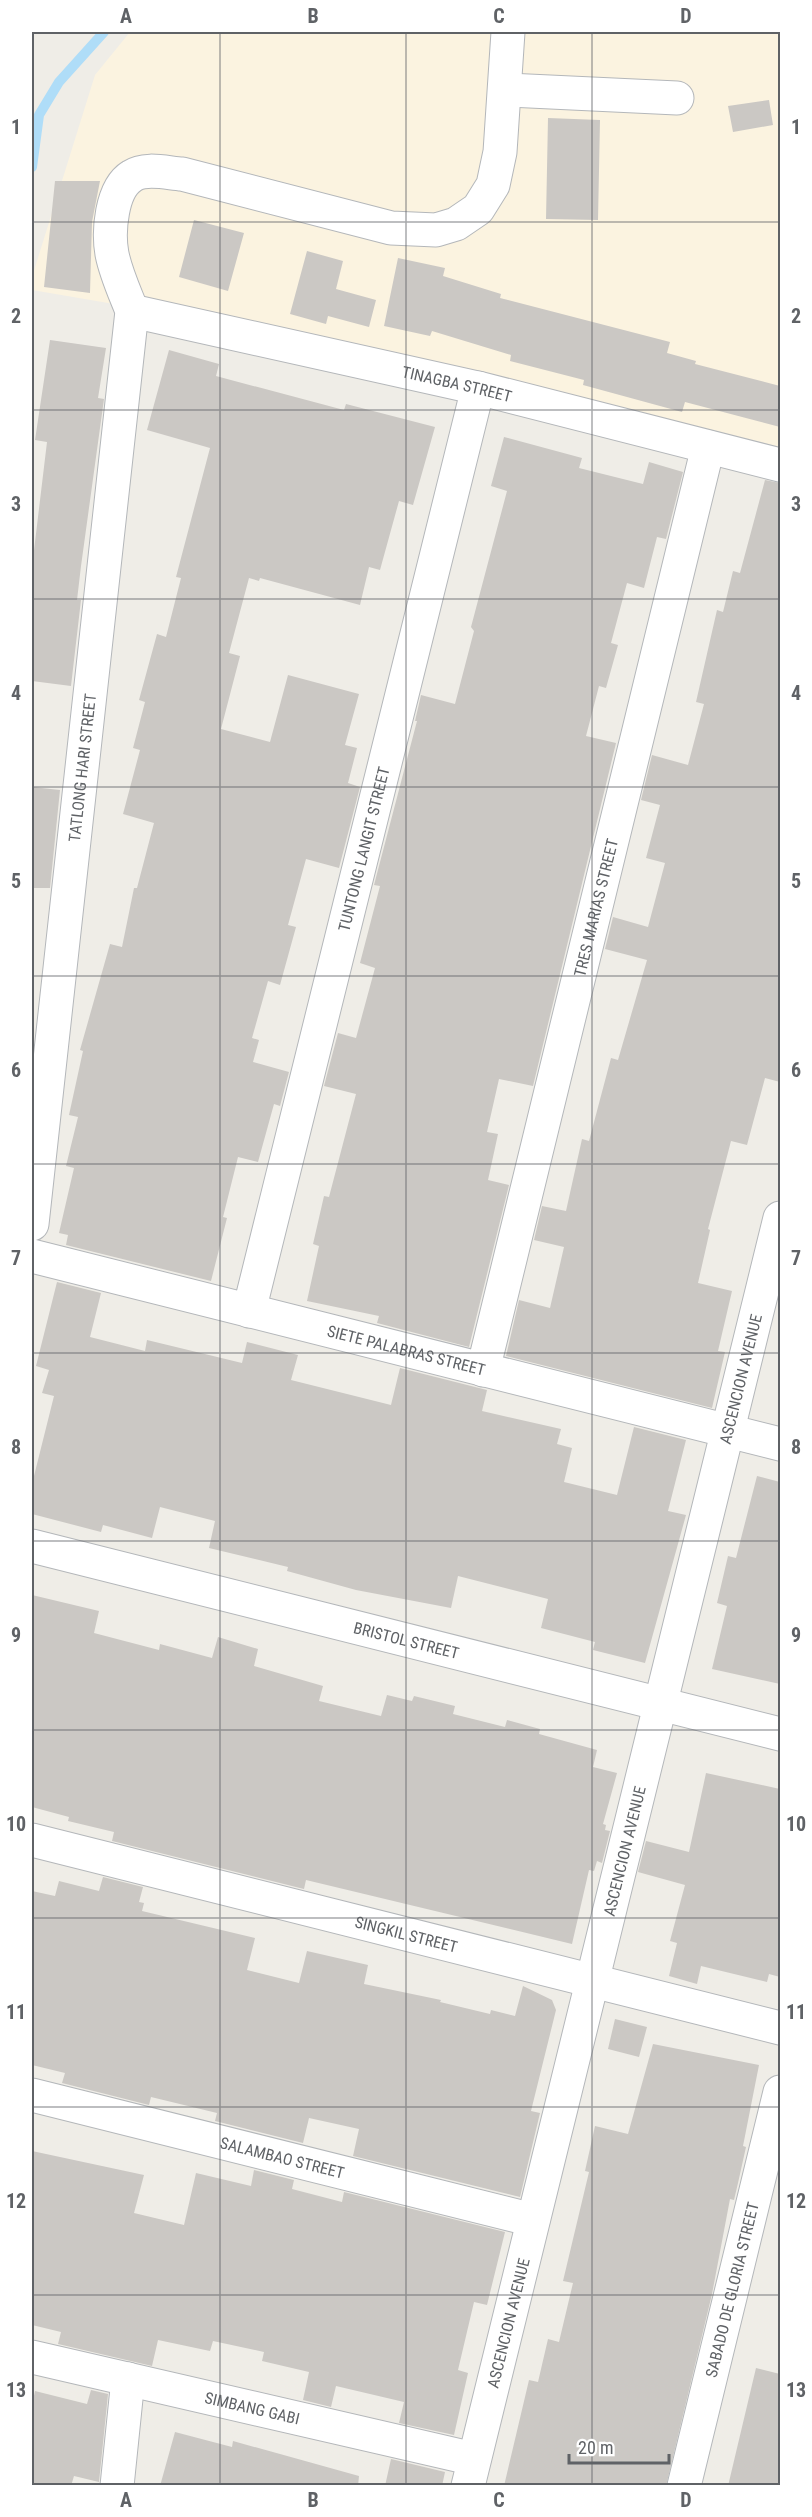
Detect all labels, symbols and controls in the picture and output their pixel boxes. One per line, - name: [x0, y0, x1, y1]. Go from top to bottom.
- text: A: [120, 4, 132, 28]
- text: B: [307, 4, 319, 28]
- text: C: [493, 4, 505, 28]
- text: D: [680, 4, 692, 28]
- text: 1: [11, 115, 21, 139]
- text: 1: [791, 115, 801, 139]
- text: 2: [11, 304, 21, 328]
- text: 2: [791, 304, 801, 328]
- street label: TINAGBA STREET: [400, 362, 514, 406]
- text: 3: [11, 492, 21, 516]
- text: 3: [791, 492, 801, 516]
- text: 4: [11, 681, 21, 705]
- text: 4: [791, 681, 801, 705]
- street label: TATLONG HARI STREET: [65, 693, 100, 843]
- street label: TUNTONG LANGIT STREET: [335, 765, 394, 933]
- street label: TRES MARIAS STREET: [570, 837, 622, 979]
- text: 5: [11, 869, 21, 893]
- text: 5: [791, 869, 801, 893]
- text: 6: [11, 1058, 21, 1082]
- text: 6: [791, 1058, 801, 1082]
- text: 7: [11, 1246, 21, 1270]
- text: 7: [791, 1246, 801, 1270]
- street label: ASCENCION AVENUE: [716, 1312, 766, 1446]
- street label: SIETE PALABRAS STREET: [325, 1322, 487, 1380]
- text: 8: [11, 1435, 21, 1459]
- text: 8: [791, 1435, 801, 1459]
- street label: BRISTOL STREET: [352, 1618, 461, 1663]
- text: 9: [11, 1623, 21, 1647]
- text: 9: [791, 1623, 801, 1647]
- street label: ASCENCION AVENUE: [600, 1784, 650, 1918]
- text: 10: [6, 1812, 26, 1836]
- text: 10: [786, 1812, 806, 1836]
- street label: SINGKIL STREET: [353, 1913, 460, 1957]
- text: 11: [6, 2000, 26, 2024]
- text: 11: [786, 2000, 806, 2024]
- street label: SALAMBAO STREET: [218, 2133, 346, 2183]
- text: 12: [6, 2189, 26, 2213]
- text: 12: [786, 2189, 806, 2213]
- street label: SABADO DE GLORIA STREET: [702, 2200, 763, 2380]
- street label: ASCENCION AVENUE: [483, 2256, 534, 2390]
- text: 13: [6, 2378, 26, 2402]
- text: 13: [786, 2378, 806, 2402]
- street label: SIMBANG GABI: [203, 2388, 301, 2428]
- scale bar: [569, 2427, 670, 2465]
- text: 20 m: [578, 2437, 613, 2458]
- text: A: [120, 2488, 132, 2512]
- text: B: [307, 2488, 319, 2512]
- text: C: [493, 2488, 505, 2512]
- text: D: [680, 2488, 692, 2512]

